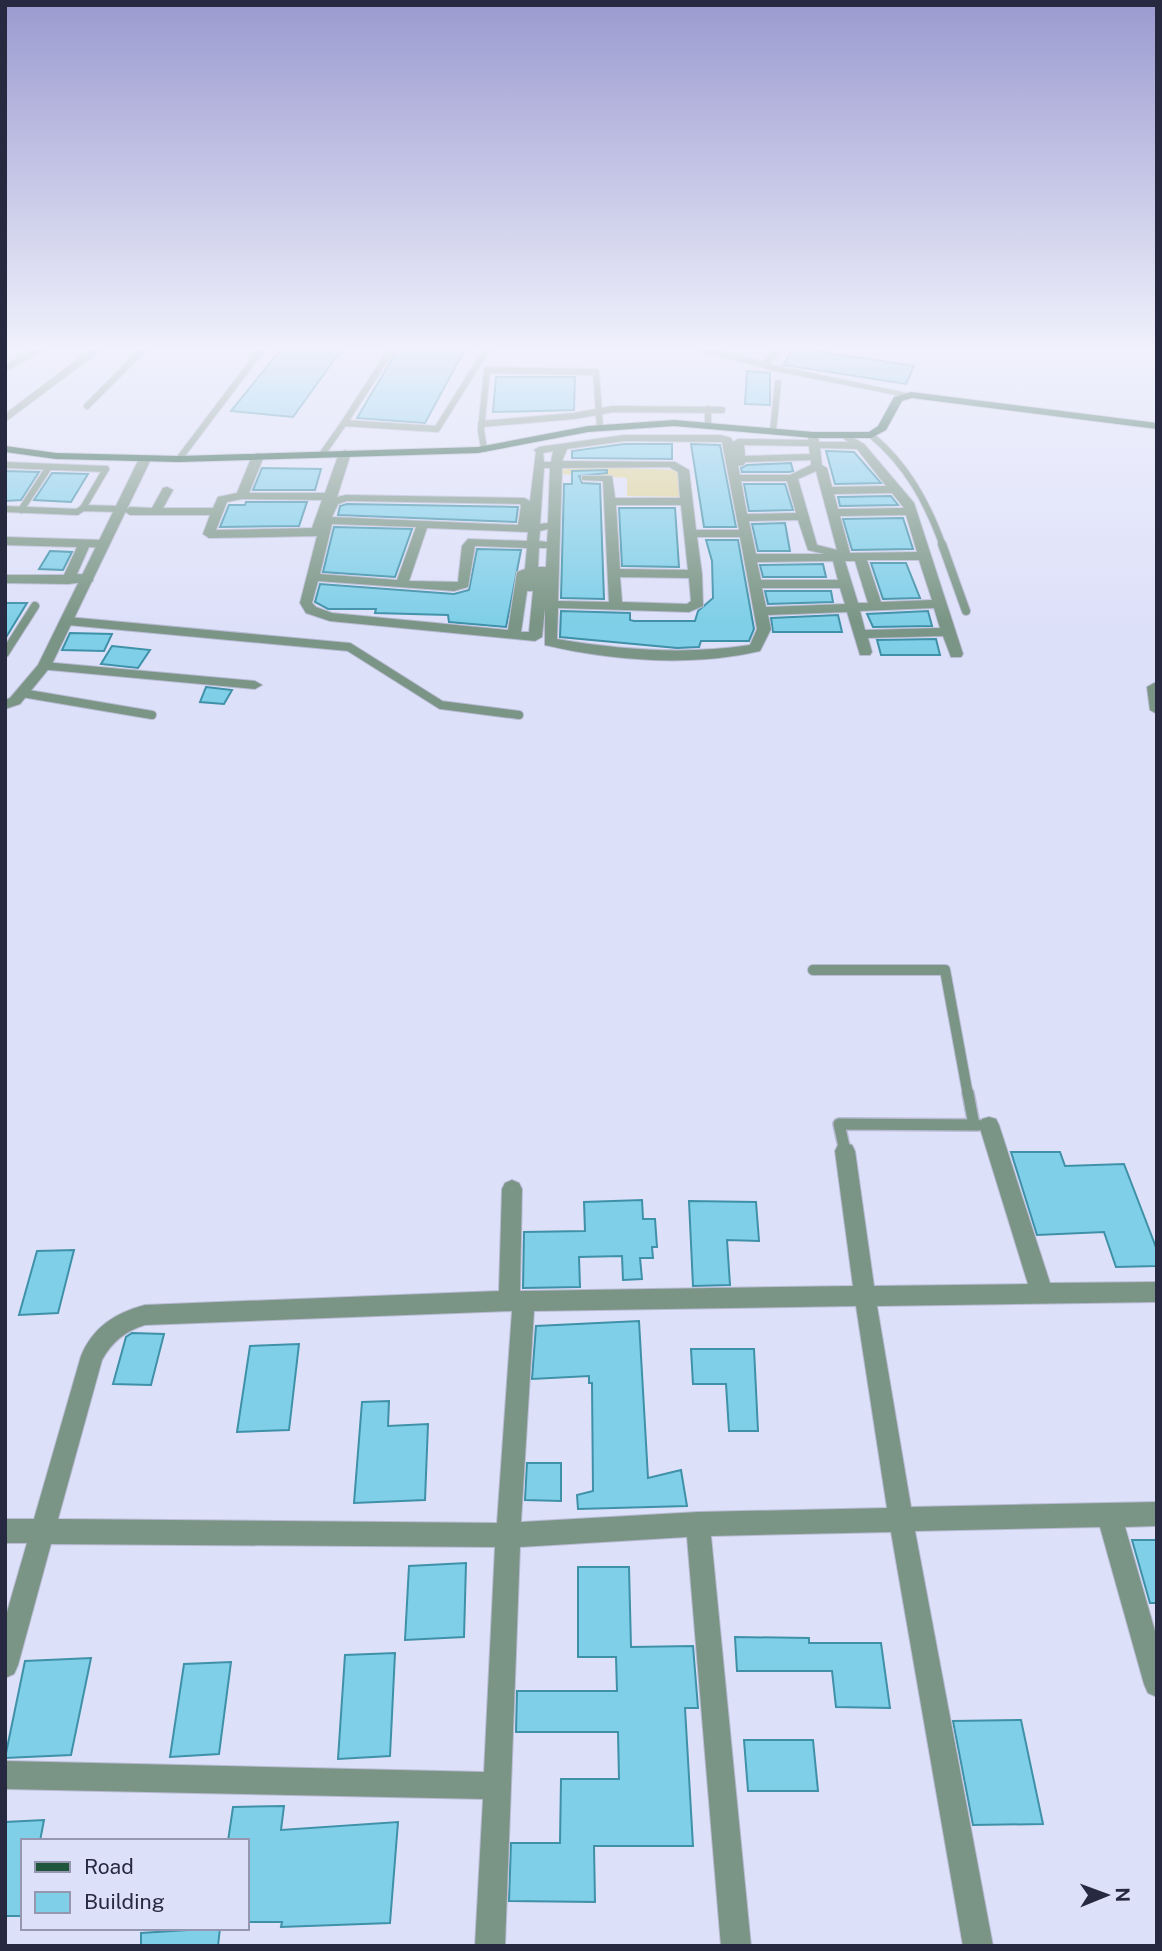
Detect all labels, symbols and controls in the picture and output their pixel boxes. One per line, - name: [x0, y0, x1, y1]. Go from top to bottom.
- legend: [21, 1839, 248, 1930]
- text: Road: [84, 1854, 134, 1879]
- north arrow: [1071, 1860, 1141, 1930]
- text: N: [1112, 1887, 1134, 1902]
- text: Building: [84, 1889, 165, 1914]

